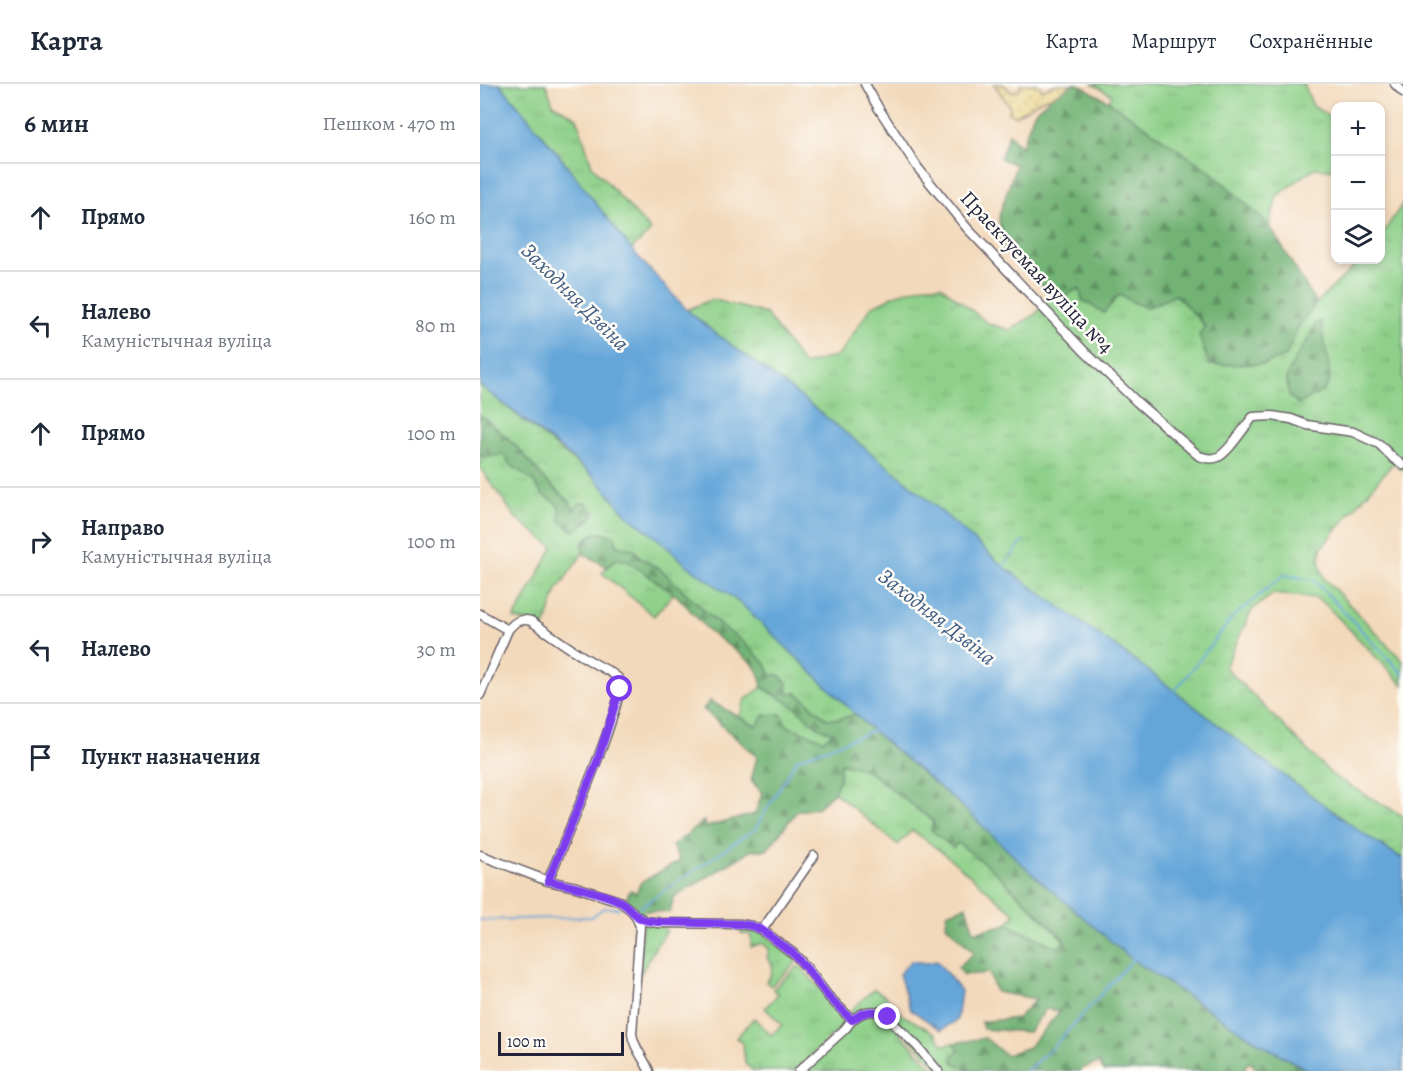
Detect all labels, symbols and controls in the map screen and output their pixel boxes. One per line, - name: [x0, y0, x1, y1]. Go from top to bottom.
- text: Карта: [30, 22, 103, 60]
- text: Карта: [1045, 27, 1098, 55]
- text: Маршрут: [1131, 27, 1216, 55]
- text: Сохранённые: [1249, 27, 1373, 55]
- map controls: [1331, 102, 1385, 264]
- button: +: [1331, 102, 1385, 156]
- text: 6 мин: [24, 106, 89, 141]
- text: Пешком · 470 m: [323, 110, 456, 137]
- button: −: [1331, 156, 1385, 210]
- street label: Праектуемая вуліца №4: [954, 185, 1120, 359]
- icon: ahead: [24, 201, 57, 234]
- text: Прямо: [81, 202, 145, 232]
- text: 160 m: [409, 204, 456, 231]
- button: layers: [1331, 210, 1385, 264]
- water label: Заходняя Дзвіна: [514, 236, 636, 358]
- text: Налево: [81, 297, 151, 327]
- icon: left: [24, 309, 57, 342]
- text: 80 m: [415, 312, 456, 339]
- text: Камуністычная вуліца: [81, 327, 272, 354]
- icon: ahead: [24, 417, 57, 450]
- text: Прямо: [81, 418, 145, 448]
- text: 100 m: [407, 420, 456, 447]
- text: Направо: [81, 513, 164, 543]
- icon: right: [24, 525, 57, 558]
- text: 100 m: [407, 528, 456, 555]
- text: Камуністычная вуліца: [81, 543, 272, 570]
- water label: Заходняя Дзвіна: [872, 561, 1002, 673]
- icon: left: [24, 633, 57, 666]
- text: Налево: [81, 634, 151, 664]
- text: 30 m: [416, 636, 456, 663]
- route start: [606, 675, 632, 701]
- icon: arrive: [24, 741, 57, 774]
- text: Пункт назначения: [81, 742, 260, 772]
- route end: [874, 1003, 900, 1029]
- scale bar: [498, 1029, 624, 1056]
- text: 100 m: [507, 1031, 546, 1053]

